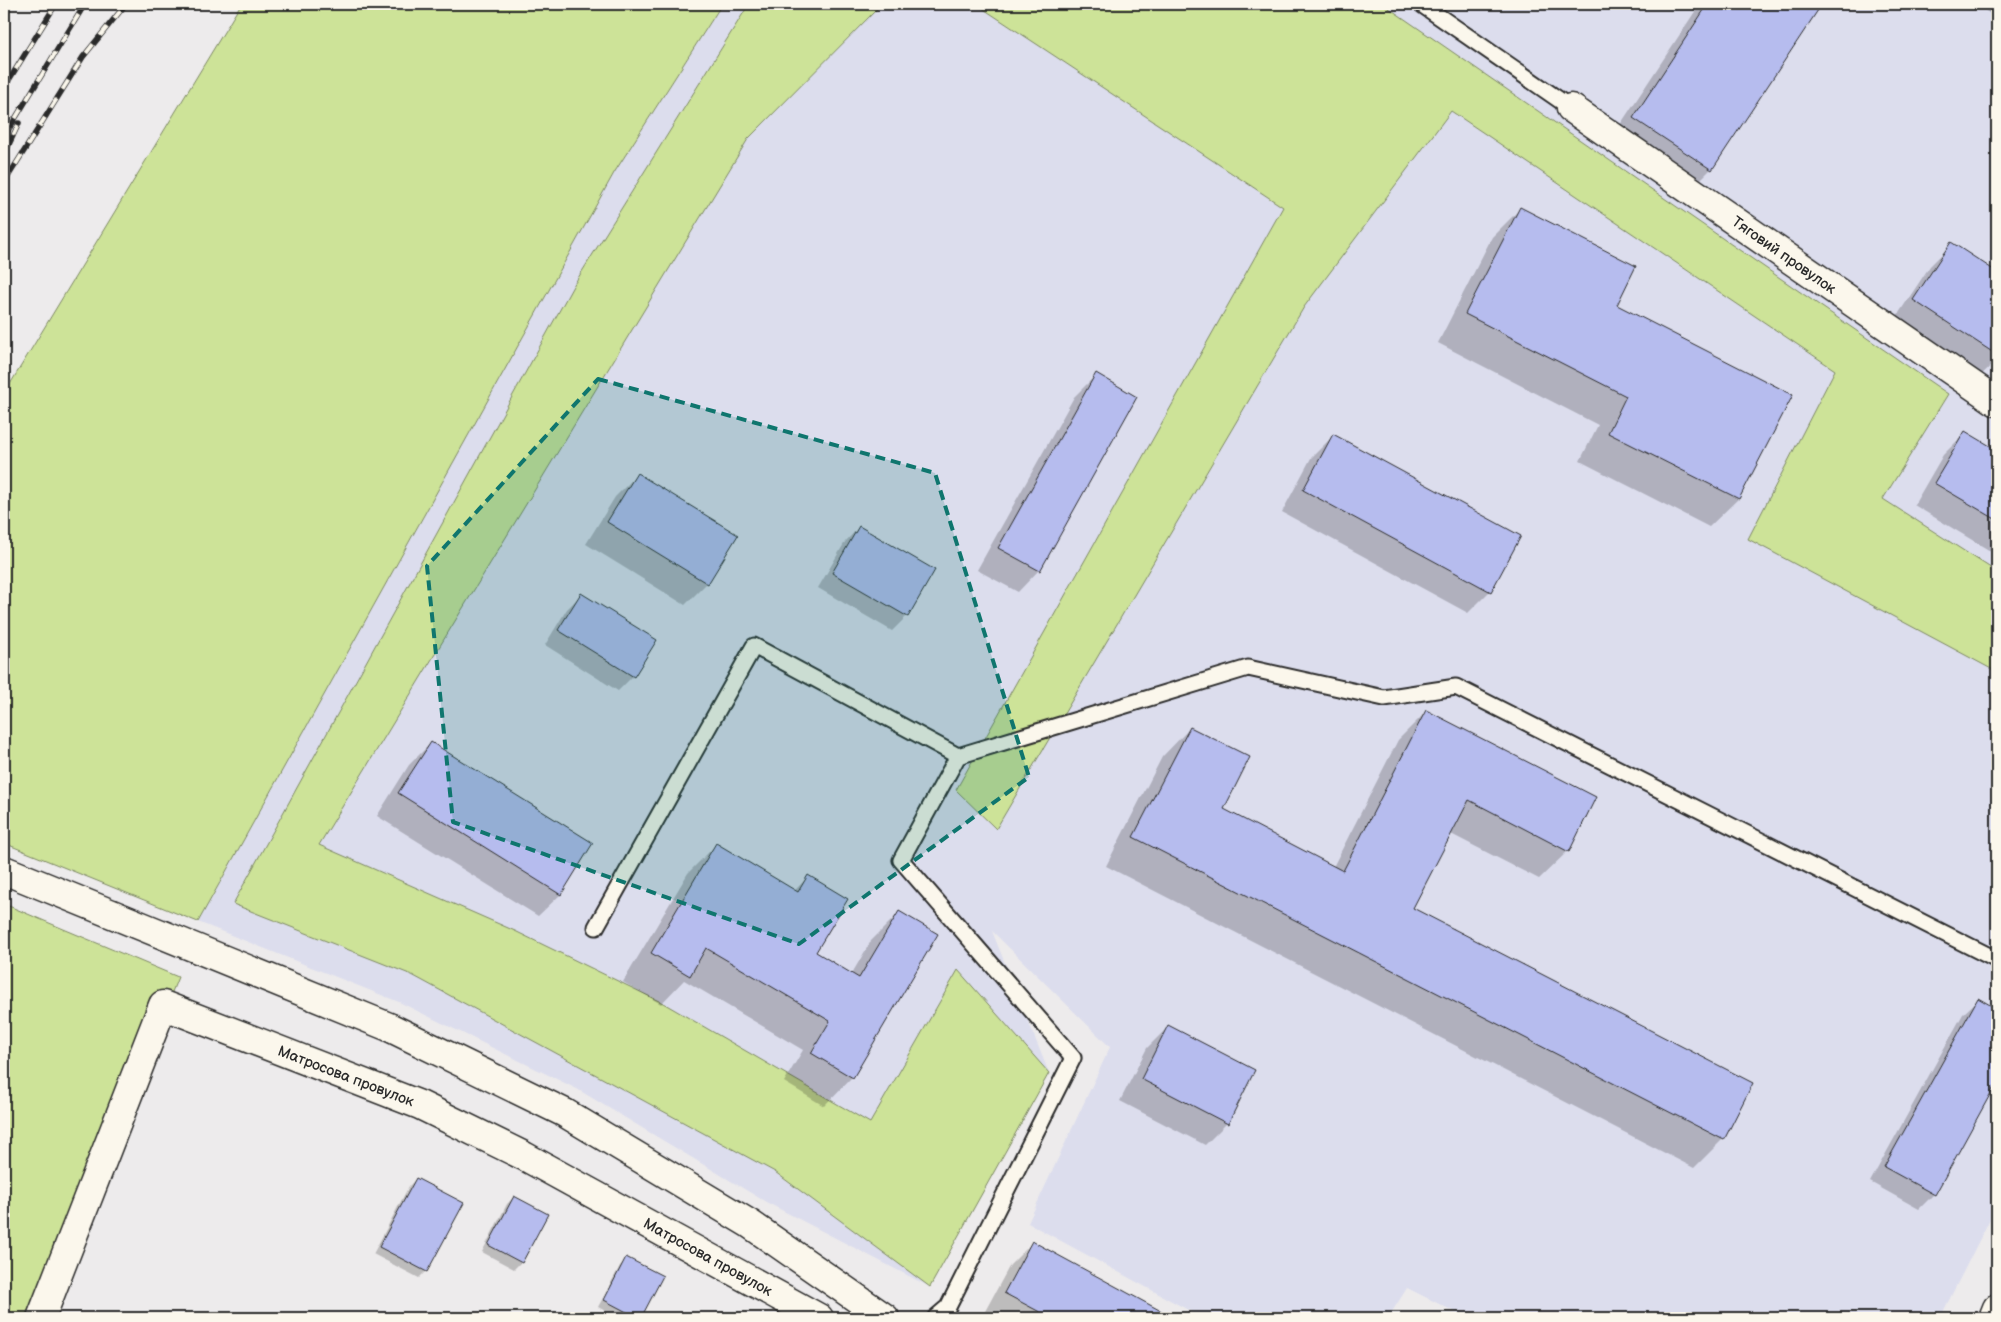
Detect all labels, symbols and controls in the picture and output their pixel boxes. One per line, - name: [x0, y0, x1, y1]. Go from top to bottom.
- street label: Тяговий провулок: [1728, 212, 1840, 299]
- street label: Матросова провулок: [275, 1042, 417, 1111]
- street label: Матросова провулок: [640, 1214, 776, 1301]

